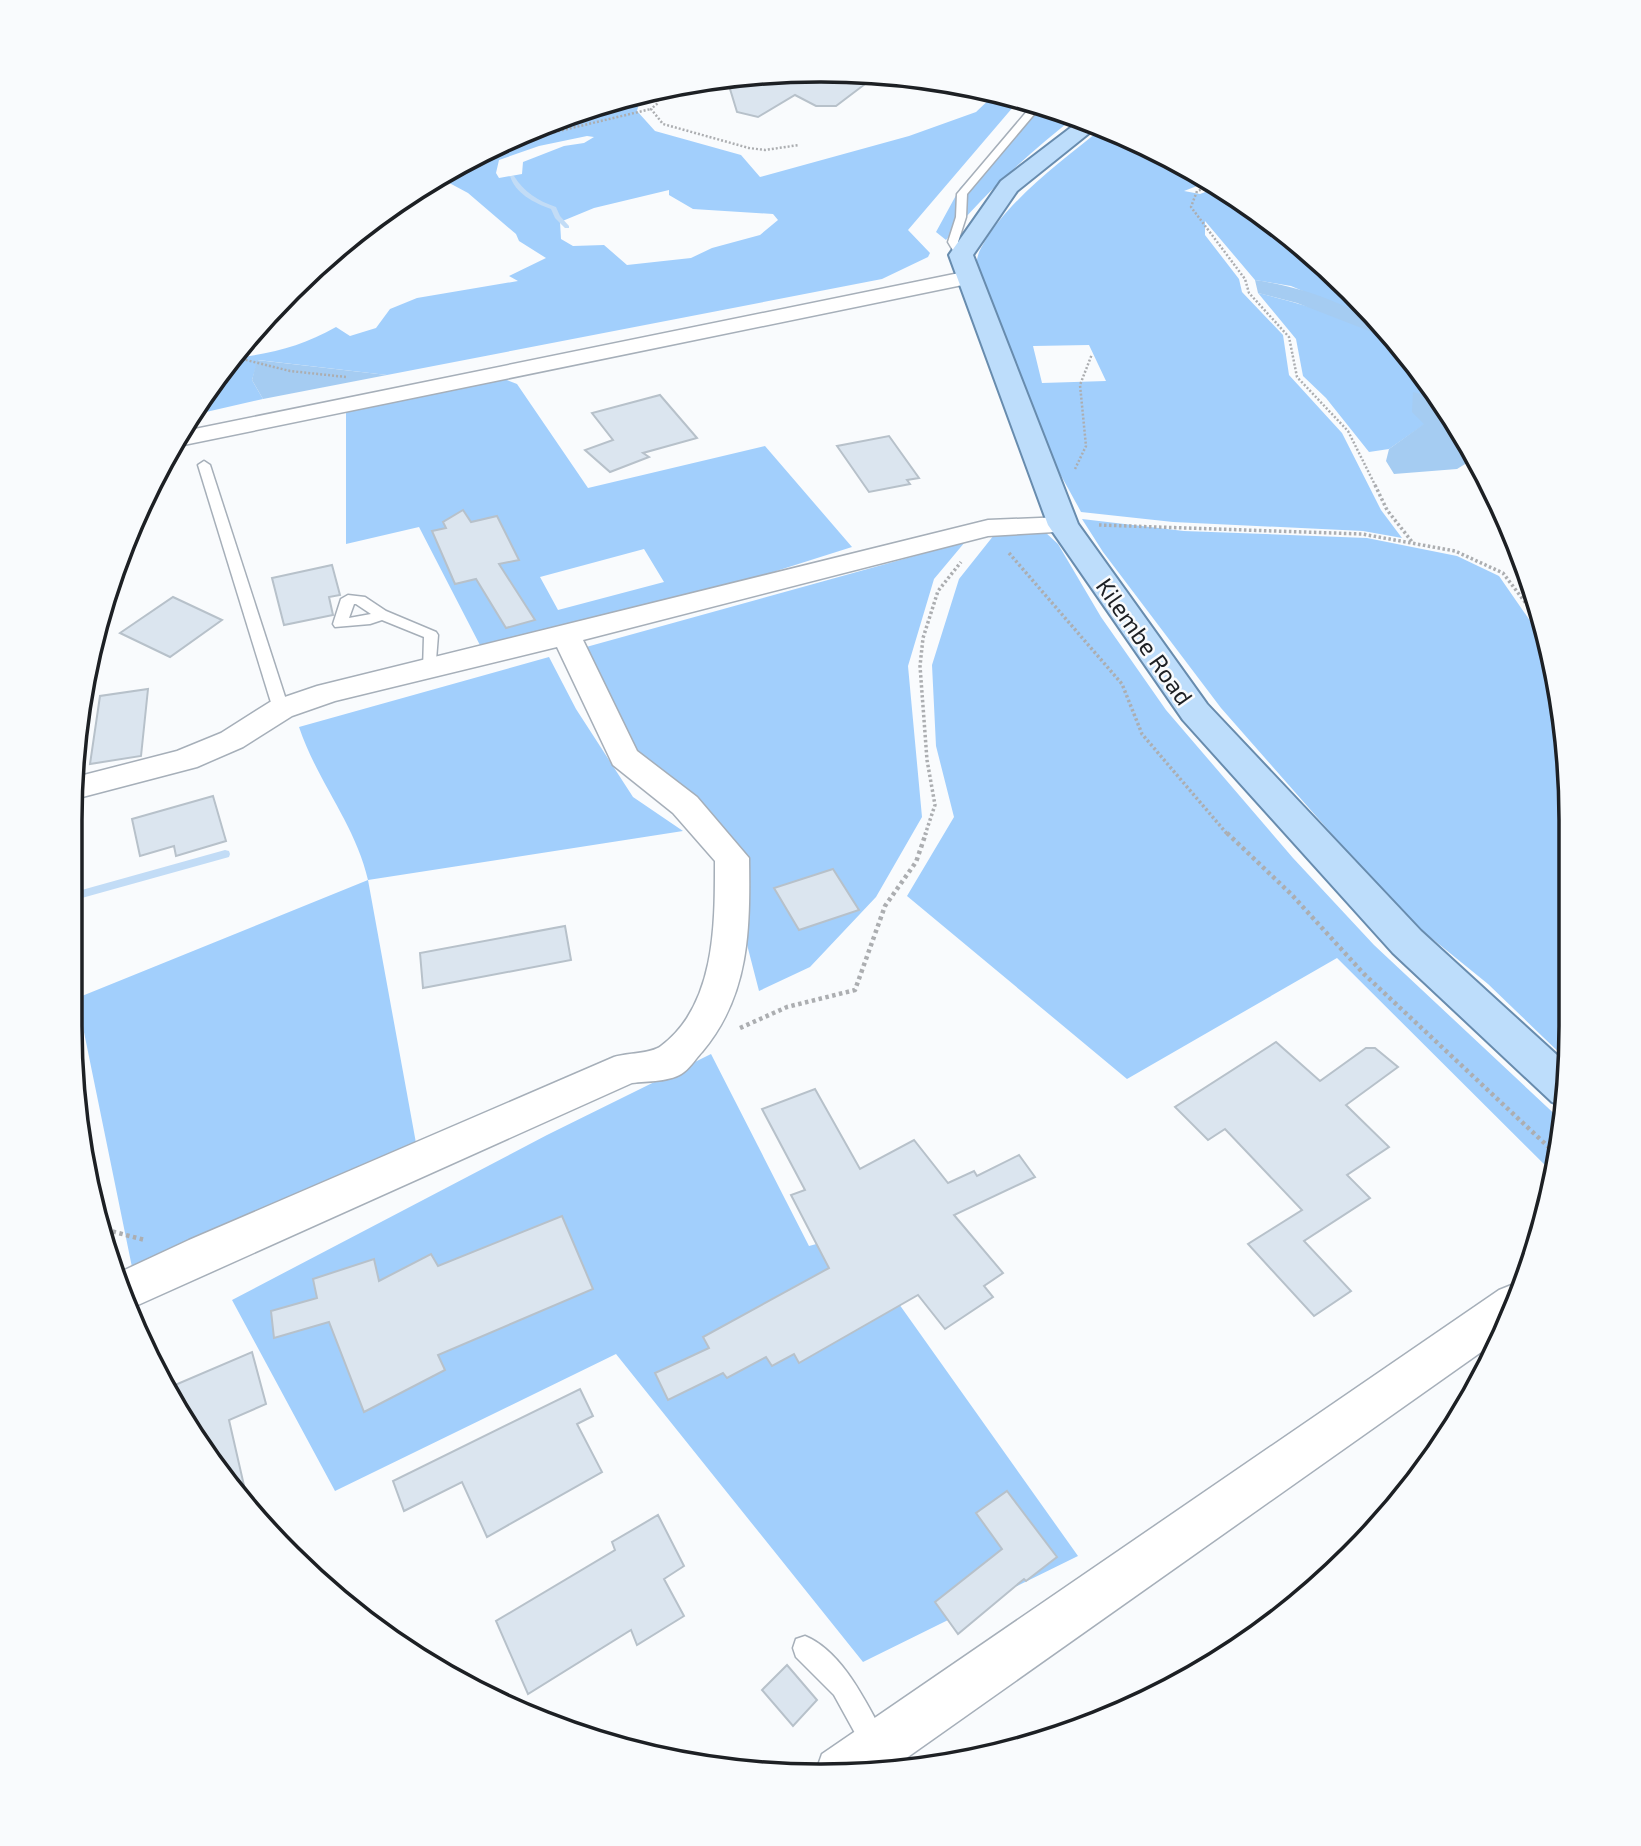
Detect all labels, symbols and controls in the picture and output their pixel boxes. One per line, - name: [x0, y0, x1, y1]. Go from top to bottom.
- street label: Kilembe Road: [1091, 572, 1199, 710]

